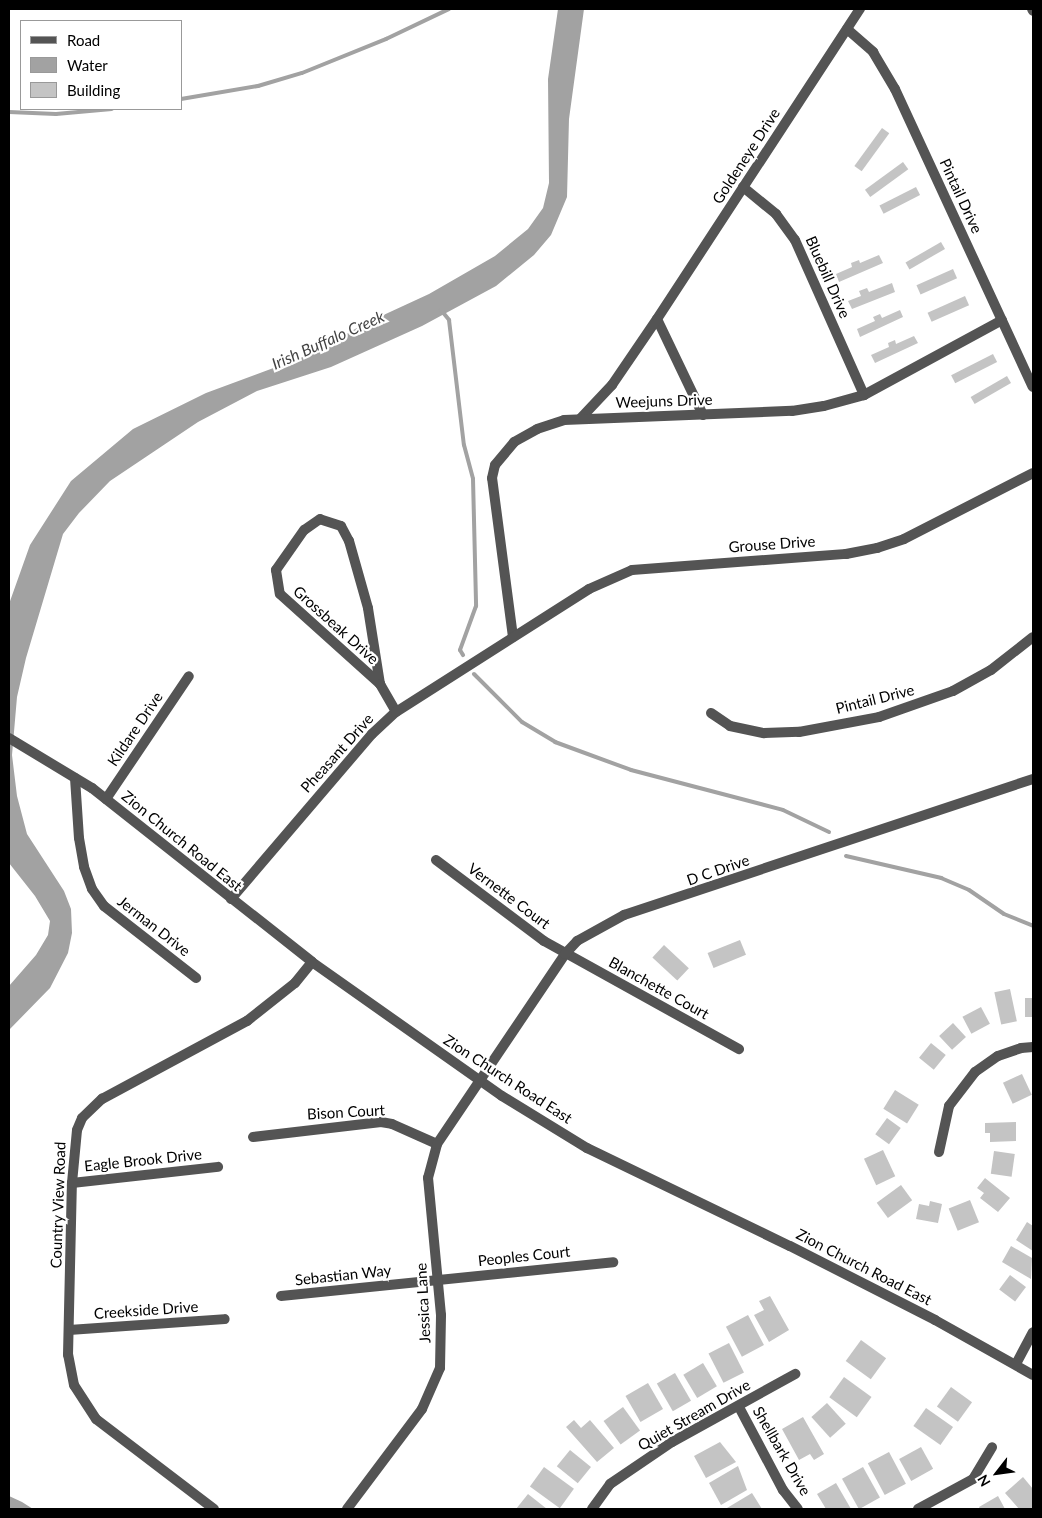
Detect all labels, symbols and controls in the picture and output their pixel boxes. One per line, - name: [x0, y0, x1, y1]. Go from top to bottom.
- legend: [20, 20, 182, 110]
- text: Road: [67, 31, 100, 49]
- text: Water: [67, 56, 108, 74]
- text: Building: [67, 81, 120, 99]
- street label: Goldeneye Drive: [708, 105, 784, 207]
- street label: Pintail Drive: [936, 156, 986, 236]
- street label: Bluebill Drive: [802, 233, 854, 321]
- water label: Irish Buffalo Creek: [269, 307, 387, 373]
- street label: Weejuns Drive: [615, 390, 713, 412]
- street label: Grouse Drive: [728, 532, 816, 556]
- street label: Grossbeak Drive: [290, 582, 382, 668]
- street label: Pintail Drive: [834, 681, 916, 717]
- street label: Kildare Drive: [104, 688, 166, 770]
- street label: Pheasant Drive: [297, 710, 377, 796]
- street label: Zion Church Road East: [118, 787, 246, 895]
- street label: D C Drive: [684, 851, 752, 889]
- street label: Vernette Court: [464, 859, 554, 933]
- street label: Jerman Drive: [114, 892, 194, 960]
- street label: Blanchette Court: [606, 953, 712, 1023]
- street label: Zion Church Road East: [440, 1031, 576, 1127]
- street label: Bison Court: [307, 1101, 385, 1123]
- street label: Country View Road: [47, 1141, 69, 1269]
- street label: Eagle Brook Drive: [83, 1145, 203, 1175]
- street label: Zion Church Road East: [793, 1225, 935, 1309]
- street label: Peoples Court: [477, 1242, 571, 1270]
- street label: Sebastian Way: [294, 1261, 392, 1289]
- street label: Jessica Lane: [412, 1262, 434, 1344]
- street label: Creekside Drive: [93, 1297, 199, 1323]
- street label: Quiet Stream Drive: [635, 1376, 753, 1454]
- street label: Shellbark Drive: [749, 1403, 815, 1499]
- north arrow: [972, 1448, 1022, 1498]
- text: N: [974, 1472, 994, 1490]

